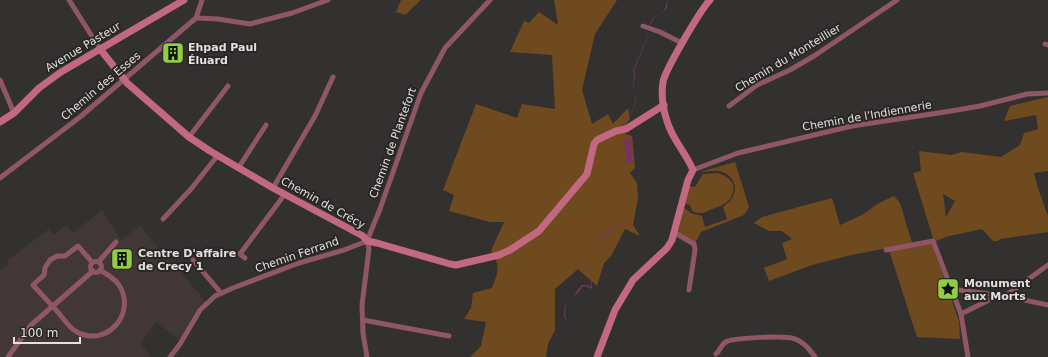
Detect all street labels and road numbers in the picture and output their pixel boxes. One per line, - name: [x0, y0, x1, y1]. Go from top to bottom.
- street label: Avenue Pasteur: [43, 19, 123, 75]
- street label: Chemin du Monteillier: [733, 21, 844, 95]
- street label: Chemin des Esses: [59, 49, 144, 123]
- street label: Chemin de Plantefort: [367, 85, 419, 200]
- street label: Chemin de l'Indiennerie: [801, 98, 933, 134]
- street label: Chemin de Crécy: [279, 174, 368, 232]
- street label: Chemin Ferrand: [253, 235, 341, 275]

